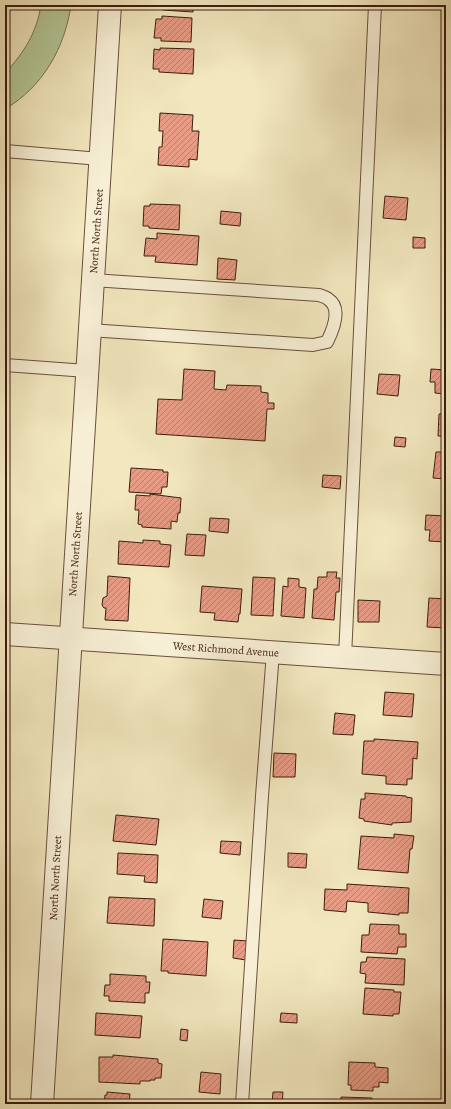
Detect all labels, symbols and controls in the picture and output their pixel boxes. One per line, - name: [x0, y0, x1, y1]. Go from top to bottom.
- street label: North North Street: [86, 188, 107, 274]
- street label: North North Street: [65, 511, 86, 597]
- street label: West Richmond Avenue: [171, 638, 280, 661]
- street label: North North Street: [46, 835, 65, 921]

